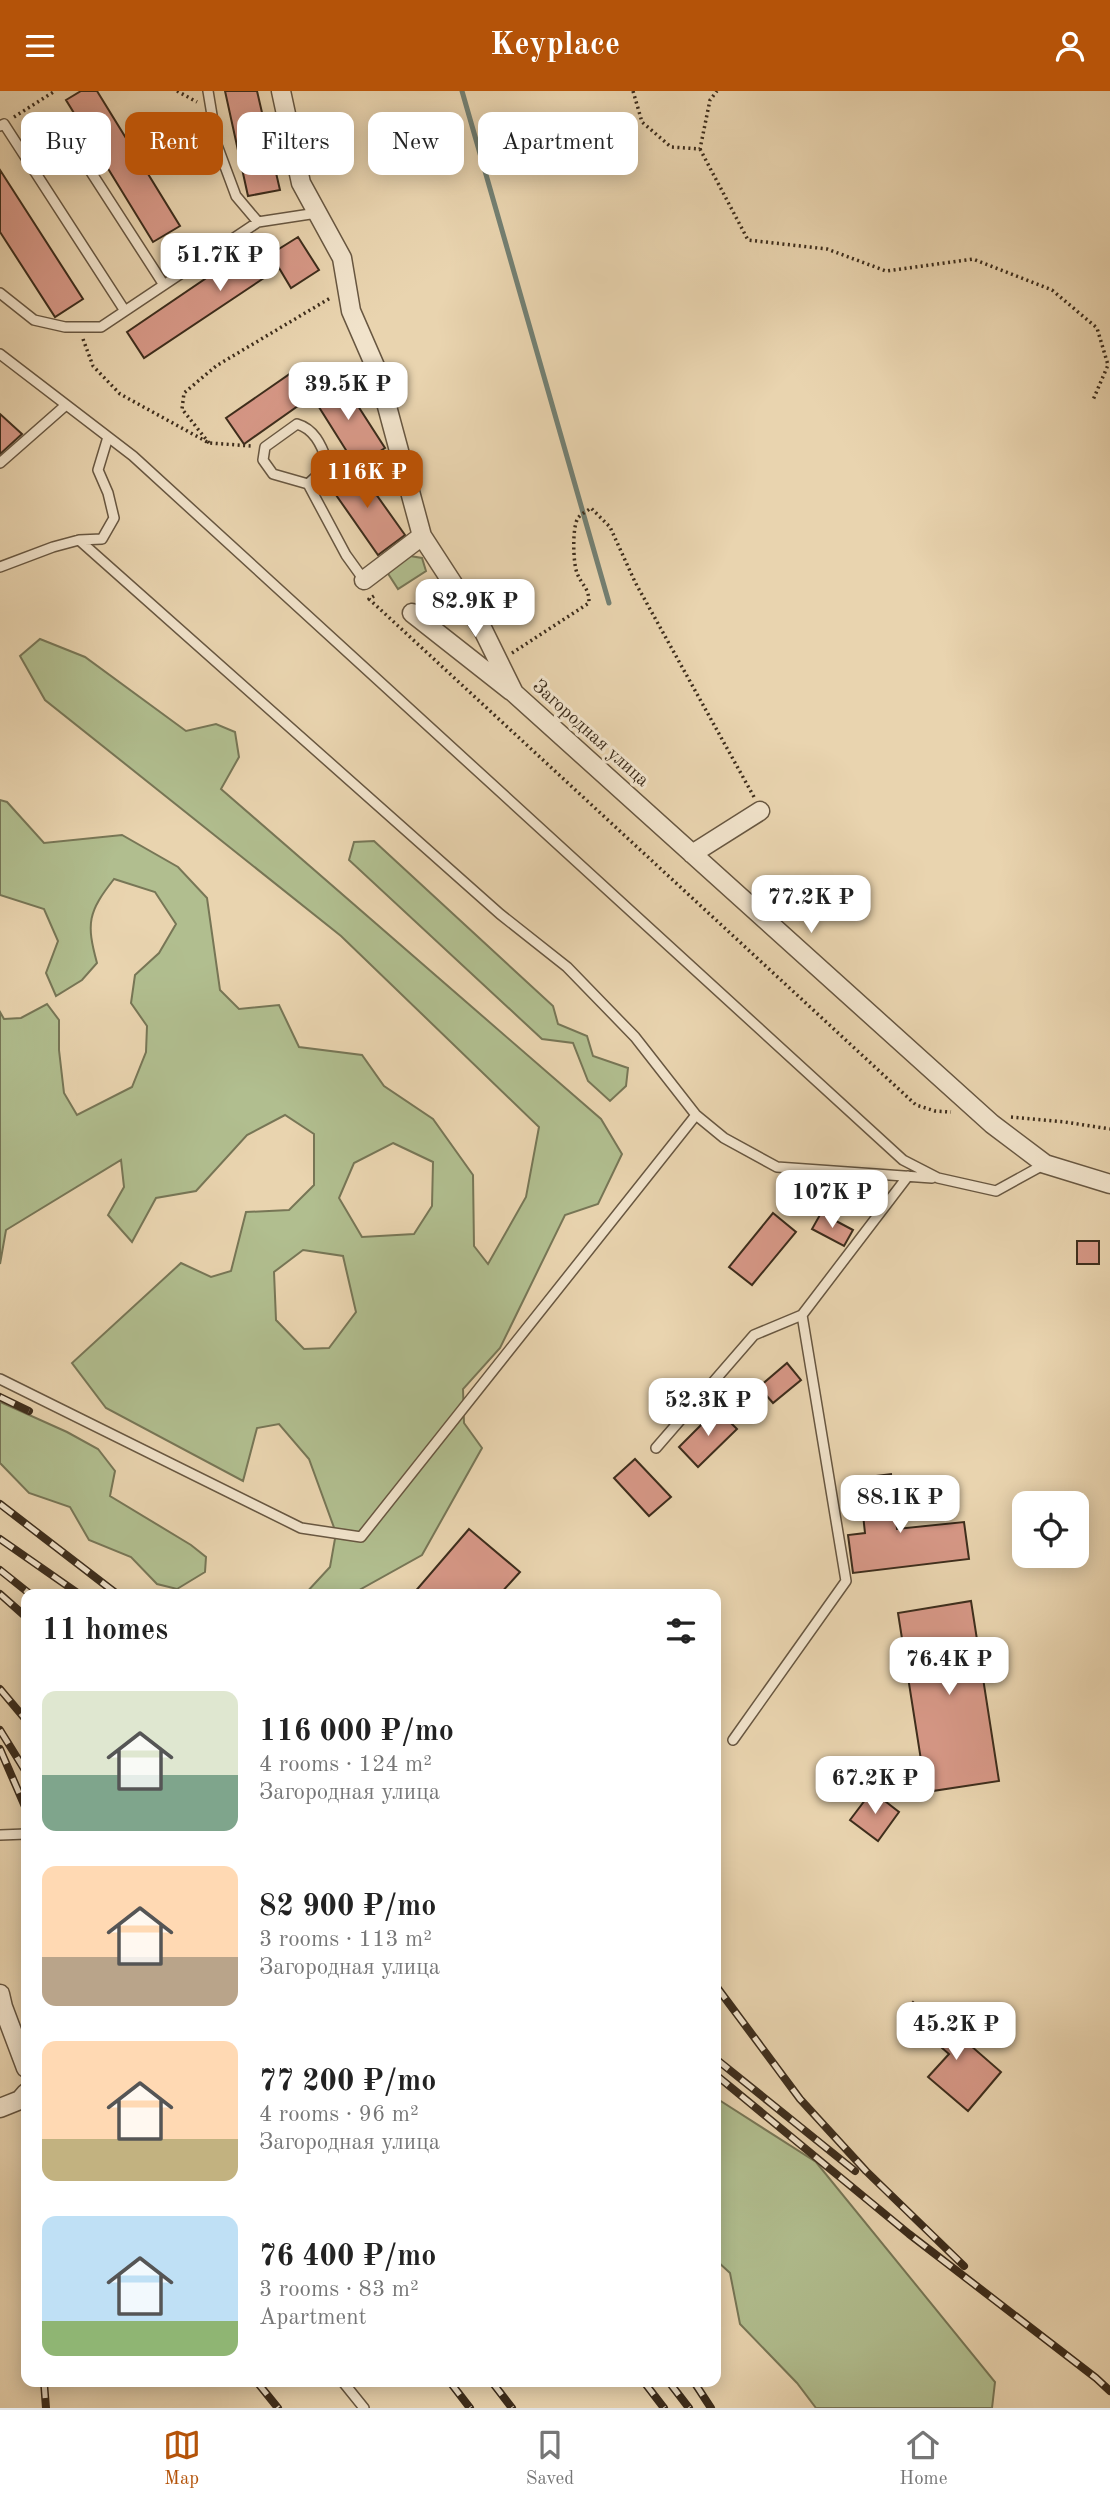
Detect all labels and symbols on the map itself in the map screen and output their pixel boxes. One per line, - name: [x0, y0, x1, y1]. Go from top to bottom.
- pin: 51.7K ₽: [155, 233, 285, 293]
- pin: 39.5K ₽: [283, 363, 413, 422]
- pin: 116K ₽: [310, 451, 424, 510]
- pin: 82.9K ₽: [410, 580, 540, 639]
- street label: Загородная улица: [528, 677, 652, 792]
- pin: 77.2K ₽: [746, 875, 876, 935]
- pin: 107K ₽: [775, 1171, 889, 1230]
- pin: 52.3K ₽: [643, 1379, 773, 1438]
- pin: 88.1K ₽: [835, 1475, 965, 1535]
- pin: 76.4K ₽: [884, 1637, 1014, 1697]
- pin: 67.2K ₽: [810, 1757, 940, 1816]
- pin: 45.2K ₽: [891, 2003, 1021, 2062]

